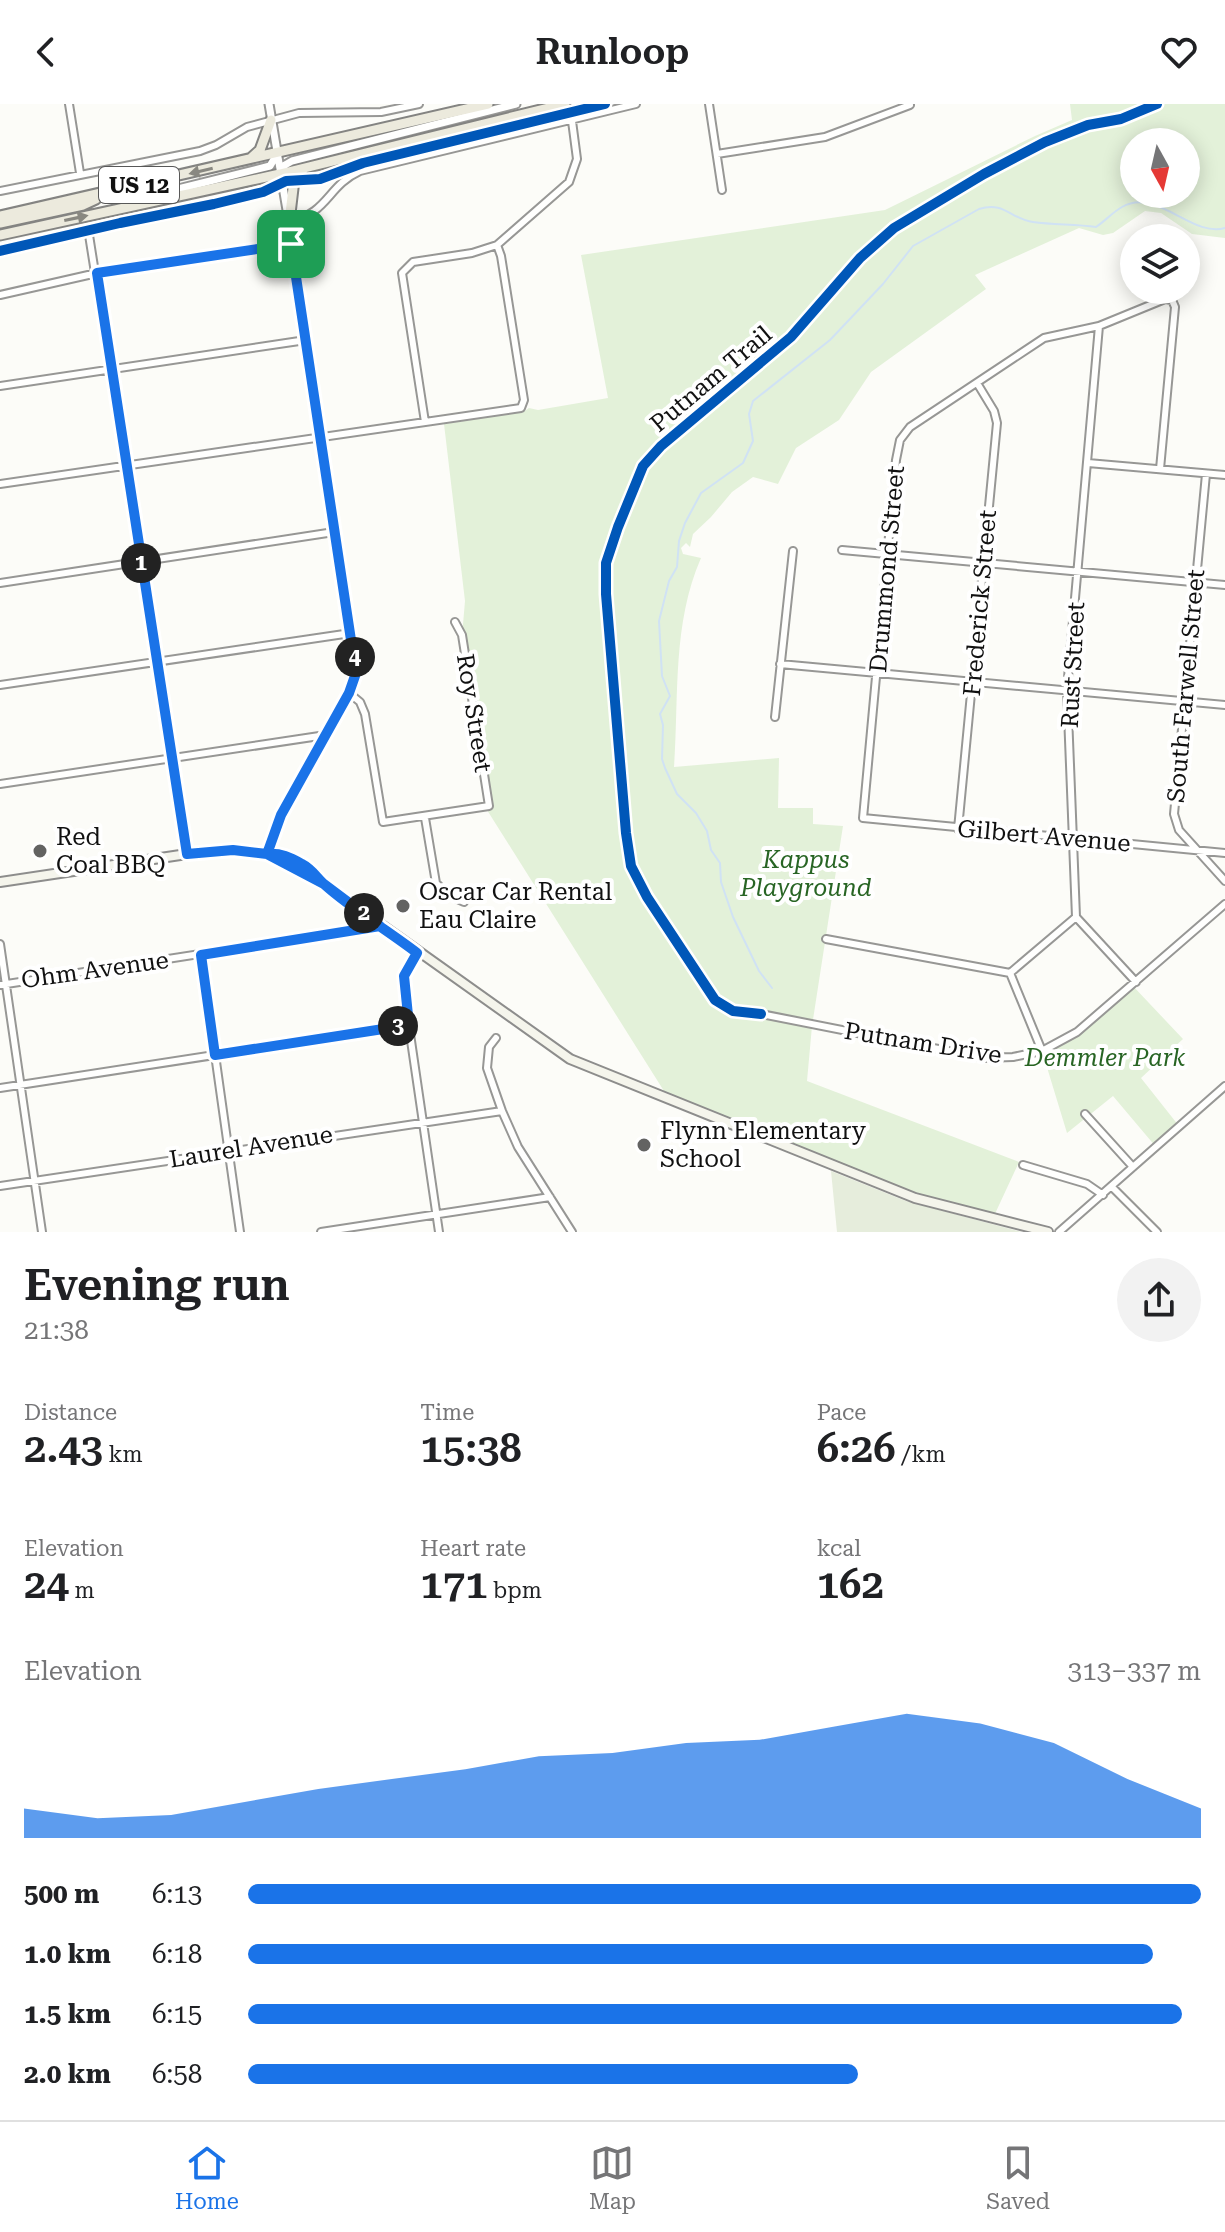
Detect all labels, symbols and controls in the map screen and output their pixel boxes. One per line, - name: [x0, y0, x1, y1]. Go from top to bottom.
- icon: back: [24, 30, 68, 74]
- icon: heart: [1157, 30, 1201, 74]
- text: Runloop: [536, 31, 689, 73]
- north arrow: [1120, 128, 1200, 208]
- map controls: [1120, 128, 1200, 304]
- one-way arrow: [188, 165, 213, 178]
- road number: US 12: [99, 167, 179, 203]
- pin: [257, 210, 325, 278]
- one-way arrow: [64, 211, 89, 224]
- icon: arrive: [269, 222, 313, 266]
- button: layers: [1120, 224, 1200, 304]
- street label: Putnam Trail: [645, 320, 777, 438]
- street label: Drummond Street: [864, 464, 910, 674]
- street label: Frederick Street: [958, 509, 1002, 697]
- pin: 1: [121, 543, 161, 583]
- text: 1: [135, 550, 147, 575]
- street label: South Farwell Street: [1162, 568, 1210, 804]
- street label: Rust Street: [1056, 601, 1090, 729]
- pin: 4: [335, 637, 375, 677]
- text: 4: [349, 644, 361, 669]
- street label: Roy Street: [451, 652, 497, 774]
- street label: Gilbert Avenue: [956, 814, 1132, 858]
- place label: Red Coal BBQ: [56, 823, 166, 879]
- marker: Red Coal BBQ: [31, 842, 49, 860]
- park label: Kappus Playground: [739, 846, 872, 902]
- place label: Oscar Car Rental Eau Claire: [419, 878, 612, 934]
- pin: 2: [344, 893, 384, 933]
- marker: Oscar Car Rental Eau Claire: [394, 897, 412, 915]
- text: 2: [358, 900, 370, 925]
- street label: Ohm Avenue: [19, 946, 171, 994]
- pin: 3: [378, 1006, 418, 1046]
- text: 3: [392, 1013, 404, 1038]
- street label: Putnam Drive: [842, 1017, 1004, 1069]
- park label: Demmler Park: [1024, 1044, 1185, 1072]
- place label: Flynn Elementary School: [660, 1117, 867, 1173]
- street label: Laurel Avenue: [167, 1120, 335, 1174]
- marker: Flynn Elementary School: [635, 1136, 653, 1154]
- button: share: [1117, 1258, 1201, 1342]
- text: Evening run: [24, 1259, 290, 1311]
- text: 21:38: [24, 1315, 89, 1345]
- text: Distance: [24, 1400, 117, 1425]
- text: Time: [420, 1400, 474, 1425]
- text: Pace: [817, 1400, 866, 1425]
- text: 2.43: [24, 1425, 103, 1472]
- text: 15:38: [420, 1425, 522, 1472]
- text: 6:26: [817, 1425, 896, 1472]
- text: km: [103, 1442, 143, 1467]
- text: /km: [896, 1442, 946, 1467]
- text: Elevation: [24, 1536, 124, 1561]
- text: Heart rate: [420, 1536, 526, 1561]
- text: kcal: [817, 1536, 861, 1561]
- text: 24: [24, 1561, 69, 1608]
- text: 171: [420, 1561, 488, 1608]
- text: 162: [817, 1561, 884, 1608]
- text: m: [69, 1578, 94, 1603]
- text: bpm: [488, 1578, 542, 1603]
- text: Elevation: [24, 1656, 142, 1686]
- text: 313–337 m: [1068, 1656, 1201, 1686]
- text: 500 m: [24, 1879, 99, 1909]
- text: 6:13: [152, 1879, 202, 1909]
- text: 1.0 km: [24, 1939, 111, 1969]
- text: 6:18: [152, 1939, 202, 1969]
- text: 1.5 km: [24, 1999, 111, 2029]
- text: 6:15: [152, 1999, 202, 2029]
- text: 2.0 km: [24, 2059, 111, 2089]
- text: 6:58: [152, 2059, 202, 2089]
- tab: Home: [175, 2141, 239, 2214]
- tab: Map: [589, 2141, 636, 2214]
- tab: Saved: [986, 2141, 1050, 2214]

